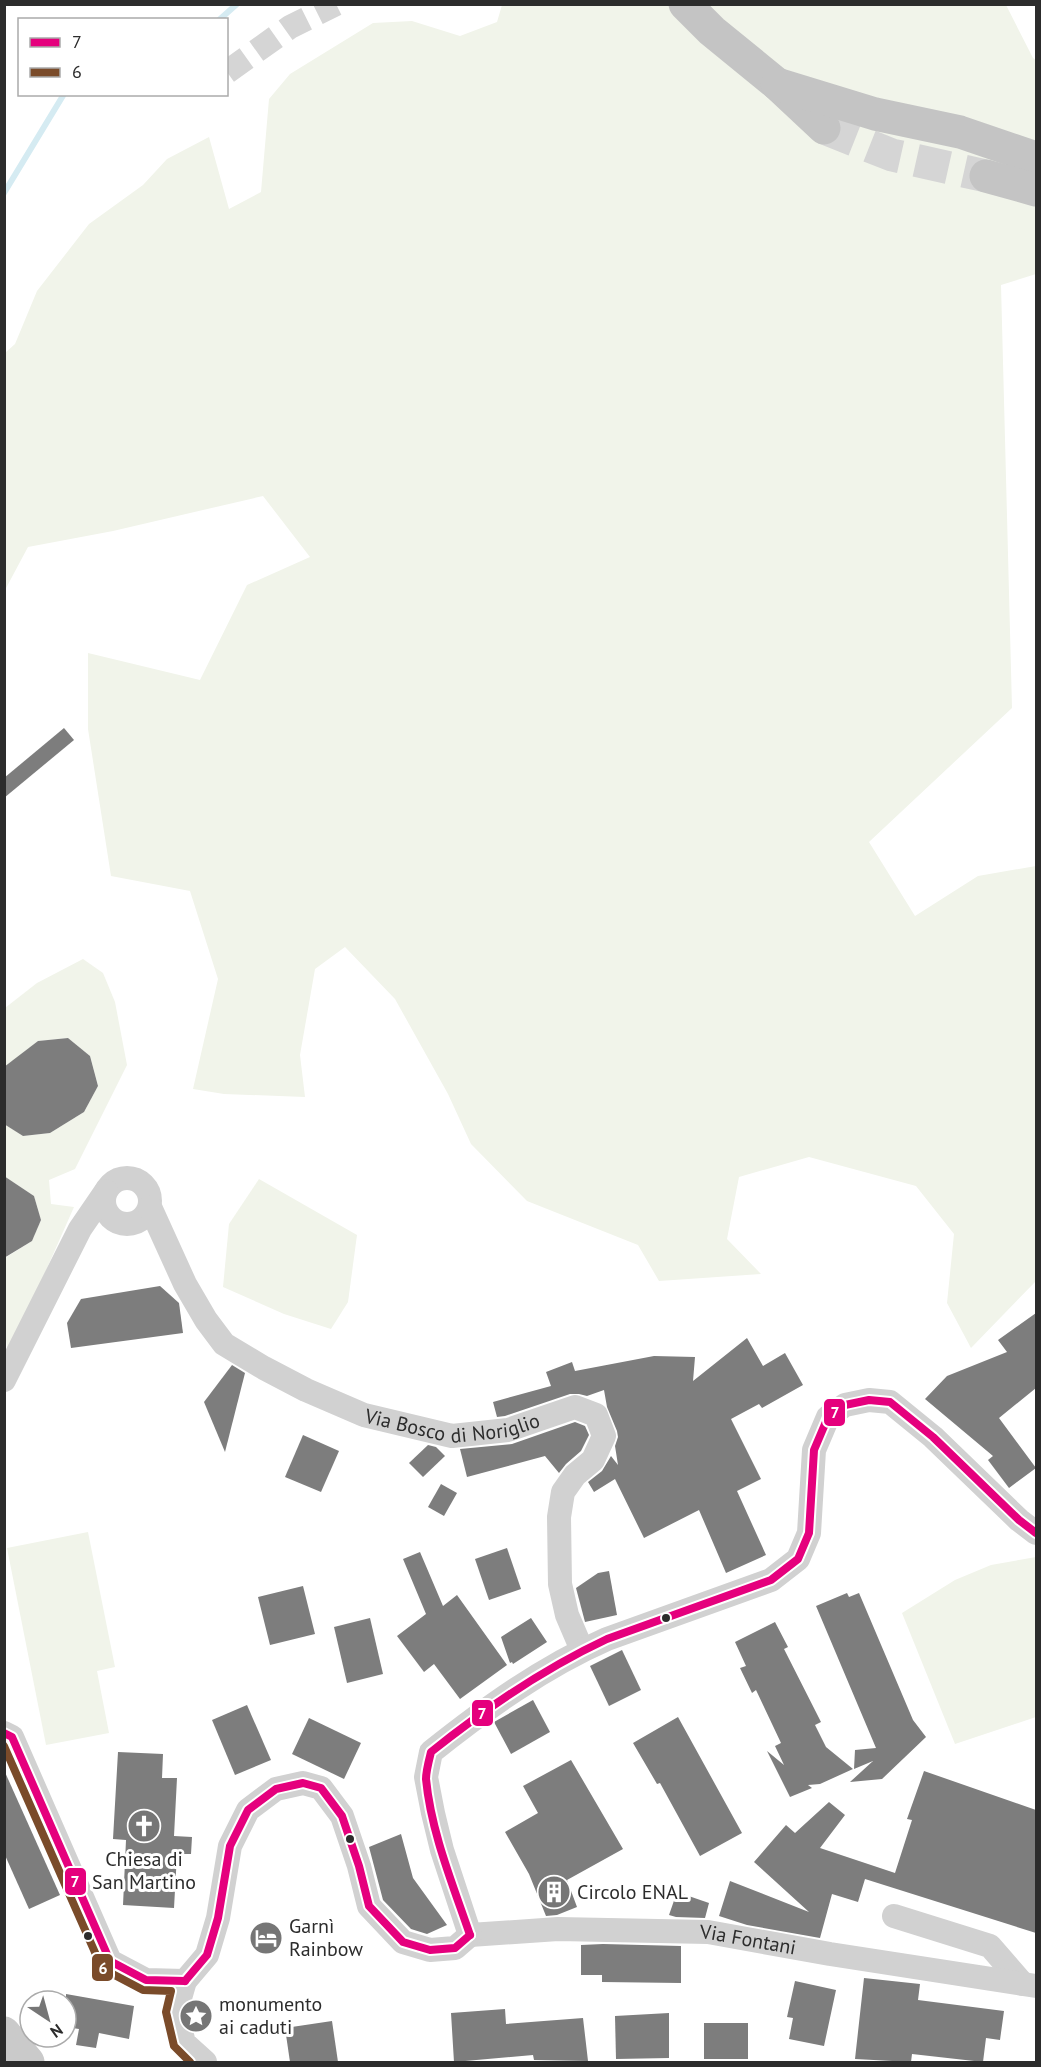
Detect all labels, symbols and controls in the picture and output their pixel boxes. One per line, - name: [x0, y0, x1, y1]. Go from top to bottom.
- legend: [18, 18, 228, 96]
- text: 7: [72, 30, 82, 53]
- text: 6: [72, 60, 82, 83]
- line badge: 7: [823, 1398, 846, 1427]
- street label: Via Bosco di Noriglio: [361, 1402, 543, 1449]
- text: 7: [830, 1402, 840, 1422]
- unlabelled marker: [660, 1612, 672, 1624]
- line badge: 7: [471, 1699, 494, 1727]
- text: 7: [477, 1703, 487, 1723]
- church icon: Chiesa di San Martino: [126, 1808, 162, 1844]
- unlabelled marker: [344, 1833, 356, 1845]
- place label: Chiesa di San Martino: [92, 1846, 196, 1895]
- line badge: 7: [64, 1867, 87, 1896]
- text: 7: [70, 1871, 80, 1891]
- building icon: Circolo ENAL: [536, 1874, 572, 1910]
- place label: Circolo ENAL: [577, 1879, 688, 1905]
- place label: Garnì Rainbow: [289, 1913, 363, 1962]
- street label: Via Fontani: [699, 1919, 798, 1961]
- hotel icon: Garnì Rainbow: [248, 1920, 284, 1956]
- unlabelled marker: [82, 1930, 94, 1942]
- line badge: 6: [91, 1953, 114, 1982]
- text: 6: [98, 1958, 108, 1978]
- north arrow: [18, 1989, 78, 2049]
- place label: monumento ai caduti: [219, 1991, 322, 2040]
- place icon: monumento ai caduti: [178, 1998, 214, 2034]
- text: N: [47, 2020, 67, 2042]

